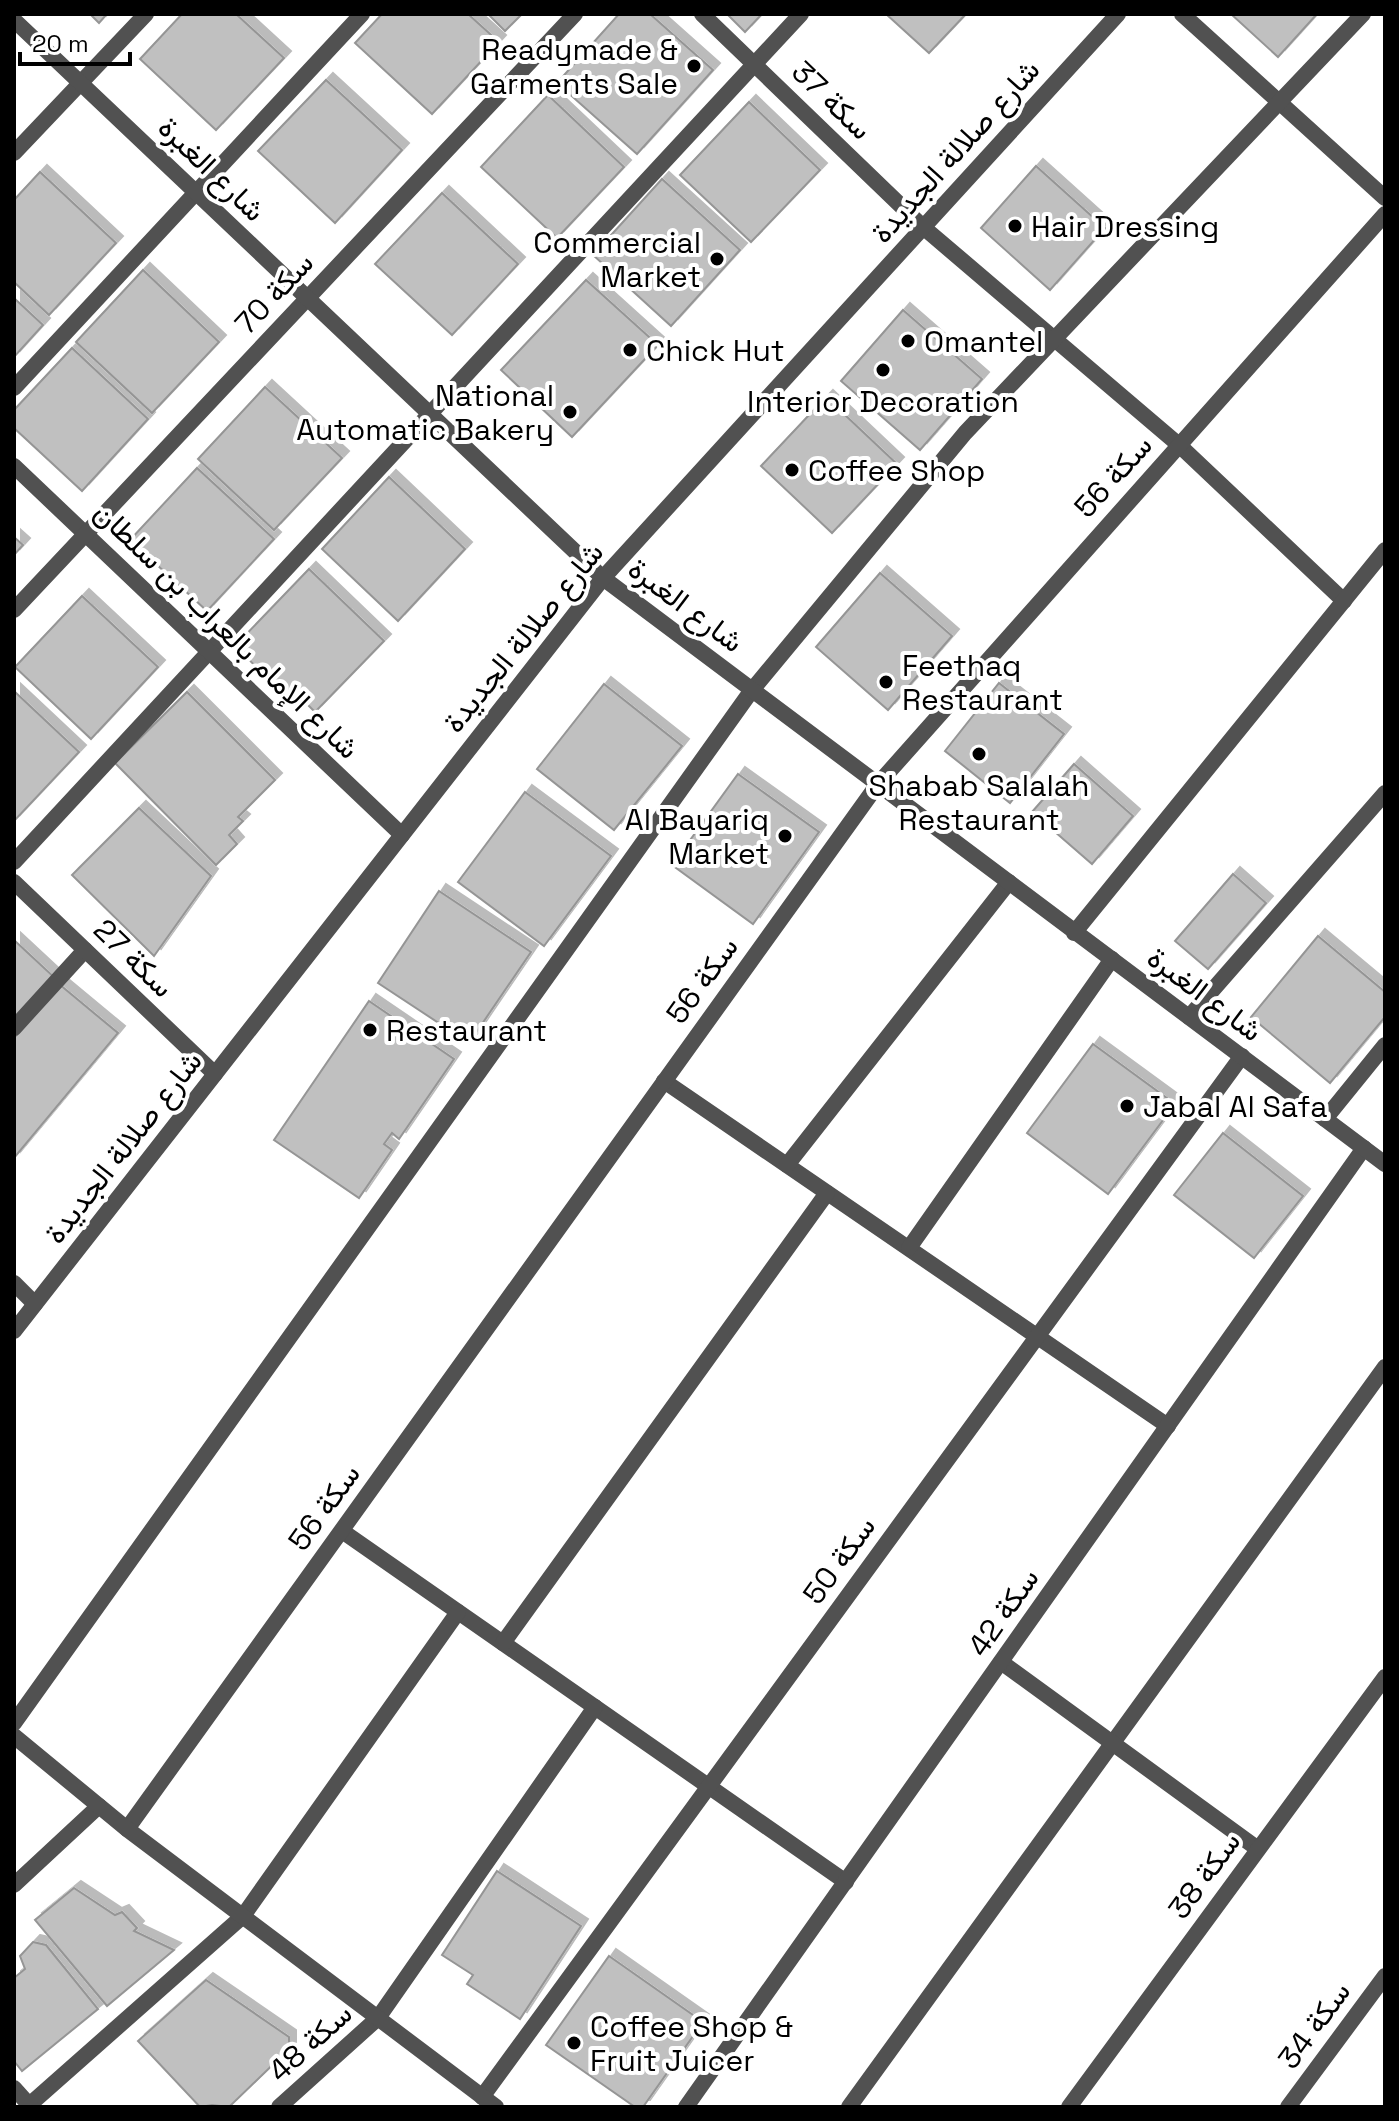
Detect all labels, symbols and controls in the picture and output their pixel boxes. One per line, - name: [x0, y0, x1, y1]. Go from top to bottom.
- scale bar: [20, 16, 130, 66]
- text: 20 m: [32, 28, 89, 59]
- place label: Readymade & Garments Sale: [470, 30, 678, 103]
- street label: شارع صلالة الجديدة: [862, 51, 1049, 252]
- street label: سكة 37: [783, 52, 881, 148]
- marker: Readymade & Garments Sale: [685, 57, 703, 75]
- street label: شارع الغبرة: [149, 108, 274, 230]
- place label: Hair Dressing: [1031, 207, 1219, 246]
- marker: Hair Dressing: [1006, 217, 1024, 235]
- place label: Commercial Market: [533, 223, 701, 296]
- street label: سكة 70: [226, 244, 322, 342]
- marker: Commercial Market: [708, 250, 726, 268]
- place label: Omantel: [924, 322, 1043, 361]
- place label: Chick Hut: [646, 331, 785, 370]
- marker: Omantel: [899, 332, 917, 350]
- marker: Chick Hut: [621, 341, 639, 359]
- marker: Interior Decoration: [874, 361, 892, 379]
- place label: National Automatic Bakery: [296, 376, 554, 449]
- place label: Interior Decoration: [747, 382, 1019, 421]
- marker: National Automatic Bakery: [561, 403, 579, 421]
- street label: سكة 56: [1066, 426, 1160, 526]
- place label: Coffee Shop: [808, 451, 985, 490]
- marker: Coffee Shop: [783, 461, 801, 479]
- street label: شارع الإمام بالعراب بن سلطان: [85, 493, 368, 768]
- street label: شارع صلالة الجديدة: [434, 534, 613, 741]
- street label: شارع الغبرة: [620, 549, 751, 662]
- place label: Feethaq Restaurant: [902, 646, 1063, 719]
- marker: Feethaq Restaurant: [877, 673, 895, 691]
- marker: Shabab Salalah Restaurant: [970, 745, 988, 763]
- place label: Shabab Salalah Restaurant: [869, 766, 1089, 839]
- place label: Al Bayariq Market: [625, 800, 769, 873]
- marker: Al Bayariq Market: [776, 827, 794, 845]
- street label: سكة 27: [86, 910, 182, 1006]
- street label: سكة 56: [657, 929, 747, 1031]
- street label: شارع الغبرة: [1139, 938, 1270, 1051]
- place label: Restaurant: [386, 1011, 547, 1050]
- marker: Restaurant: [361, 1021, 379, 1039]
- street label: شارع صلالة الجديدة: [35, 1043, 211, 1252]
- place label: Jabal Al Safa: [1143, 1087, 1327, 1126]
- marker: Jabal Al Safa: [1118, 1097, 1136, 1115]
- street label: سكة 56: [279, 1456, 369, 1558]
- street label: سكة 50: [794, 1508, 884, 1612]
- street label: سكة 42: [959, 1560, 1047, 1664]
- street label: سكة 38: [1159, 1823, 1249, 1927]
- street label: سكة 34: [1269, 1973, 1359, 2077]
- street label: سكة 48: [260, 1994, 360, 2090]
- place label: Coffee Shop & Fruit Juicer: [590, 2007, 793, 2080]
- marker: Coffee Shop & Fruit Juicer: [565, 2034, 583, 2052]

